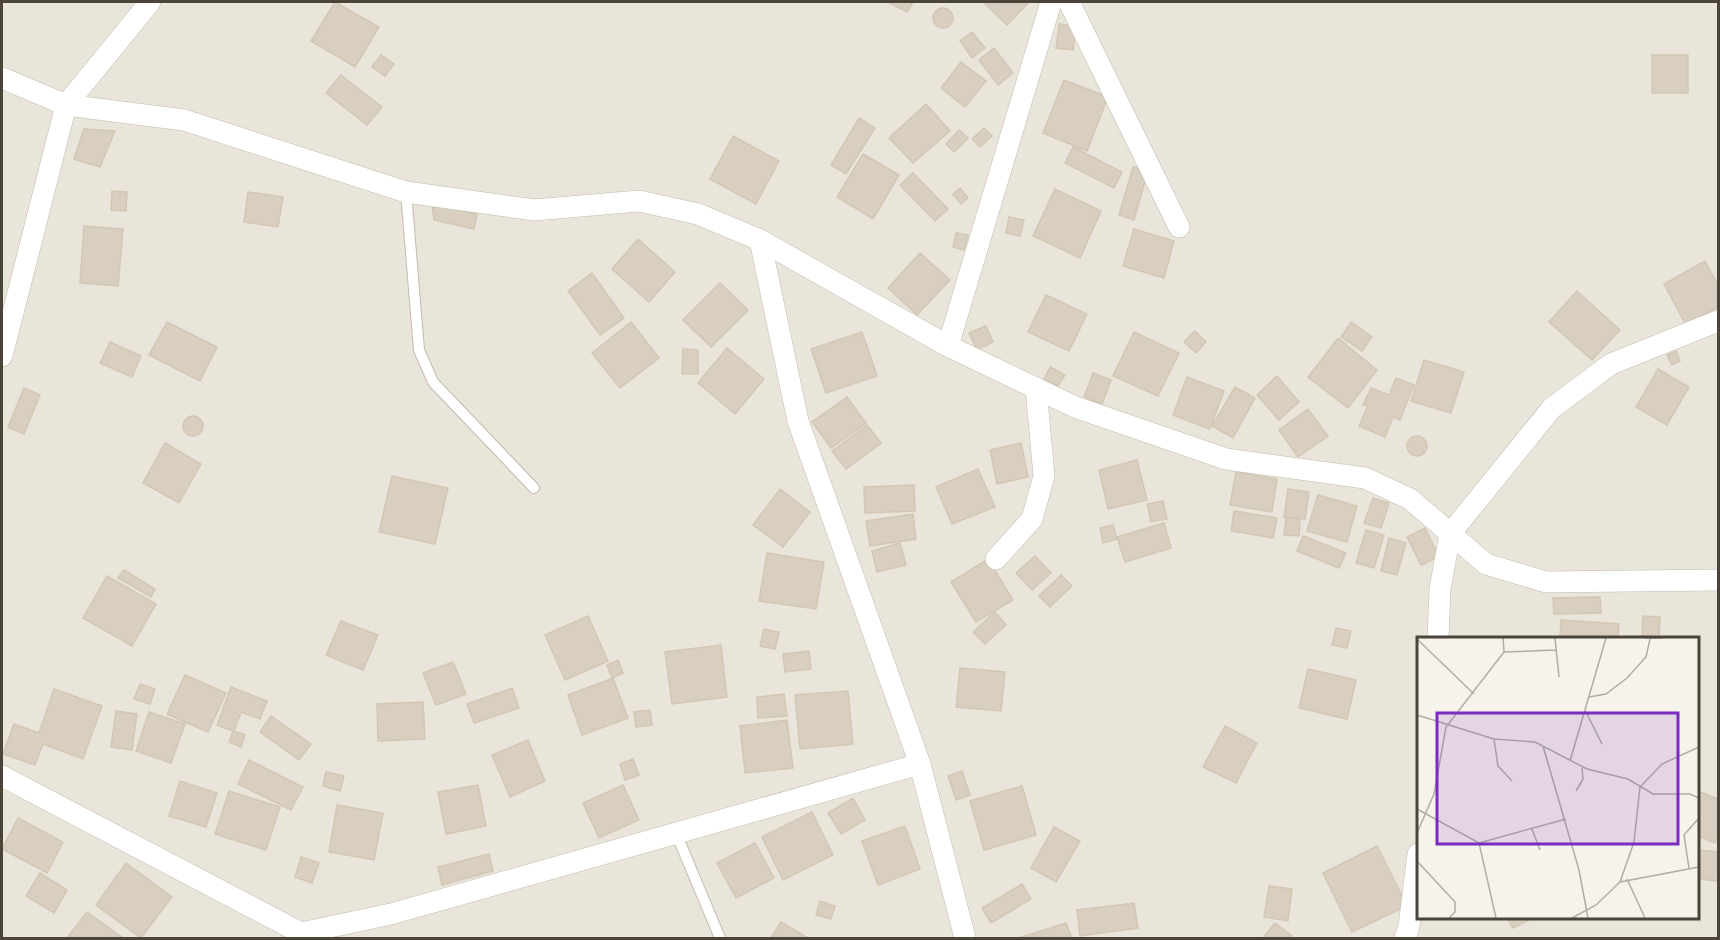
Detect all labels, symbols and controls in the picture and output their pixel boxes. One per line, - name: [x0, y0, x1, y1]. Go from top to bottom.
- inset map: [1417, 637, 1699, 919]

